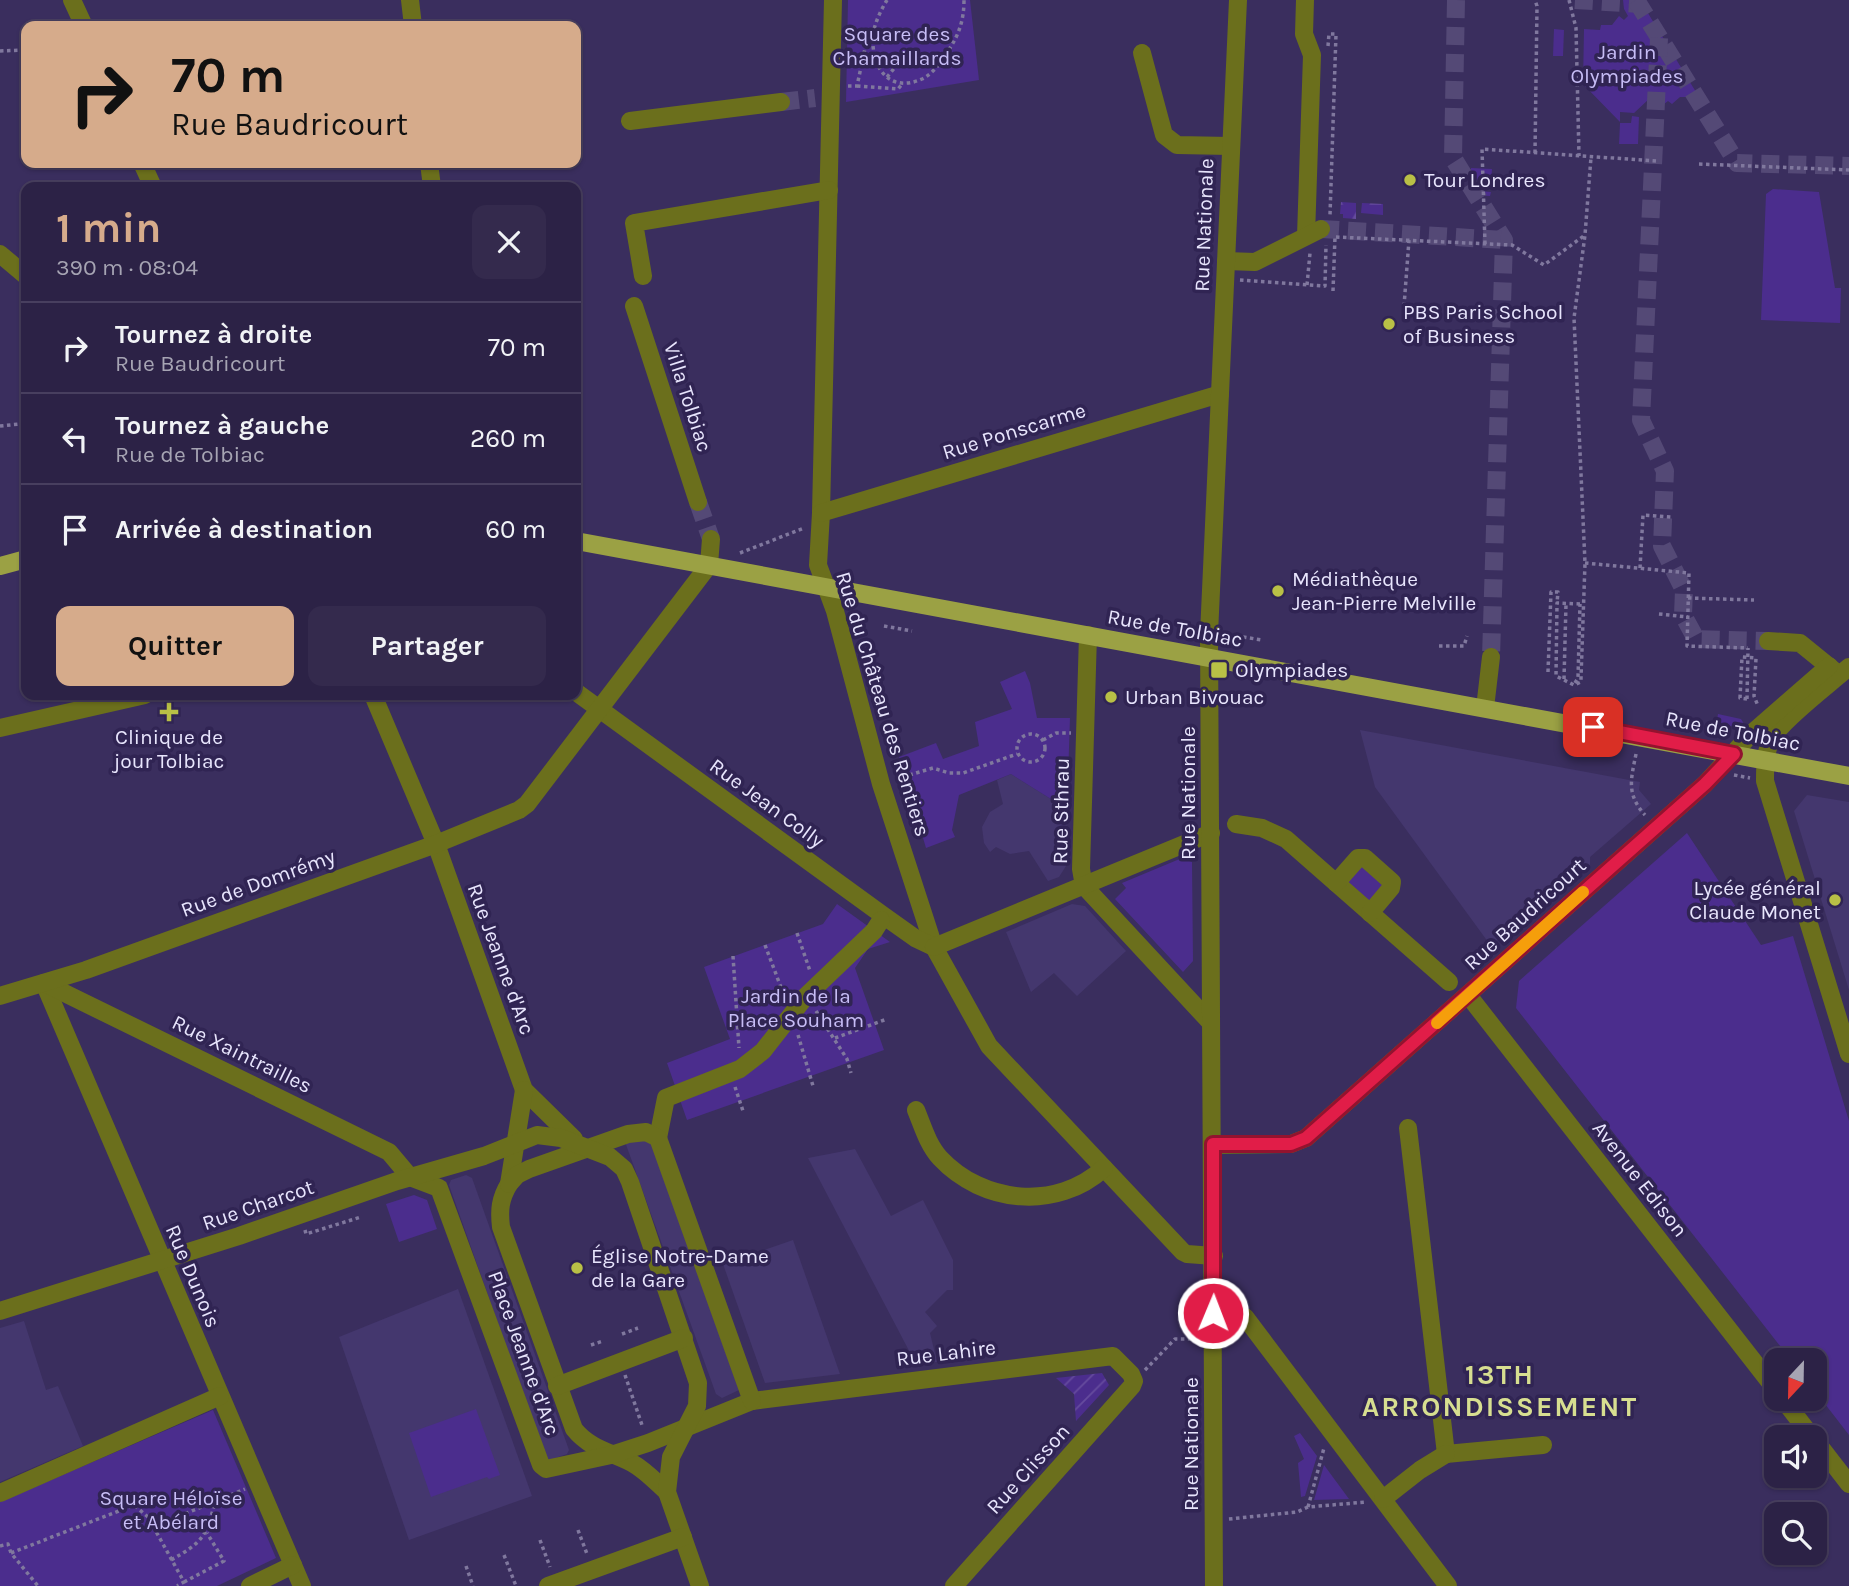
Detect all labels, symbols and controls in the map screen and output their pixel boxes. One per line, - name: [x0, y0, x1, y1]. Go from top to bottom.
- park label: Square des Chamaillards: [833, 22, 961, 70]
- park label: Jardin Olympiades: [1570, 40, 1684, 88]
- text: 70 m: [171, 47, 285, 104]
- icon: right: [56, 49, 147, 140]
- text: Rue Baudricourt: [171, 106, 408, 143]
- street label: Rue Nationale: [1190, 158, 1218, 292]
- place label: Tour Londres: [1424, 168, 1545, 192]
- marker: Tour Londres: [1402, 172, 1418, 188]
- text: 1 min: [56, 203, 161, 253]
- button: close: [472, 205, 546, 279]
- text: 390 m · 08:04: [56, 254, 198, 281]
- place label: PBS Paris School of Business: [1403, 300, 1563, 348]
- marker: PBS Paris School of Business: [1381, 316, 1397, 332]
- text: Tournez à droite: [115, 319, 312, 350]
- icon: right: [56, 329, 94, 367]
- text: 70 m: [488, 332, 546, 363]
- street label: Villa Tolbiac: [659, 339, 717, 455]
- text: Rue Baudricourt: [115, 350, 285, 377]
- street label: Rue Ponscarme: [939, 398, 1089, 464]
- text: Tournez à gauche: [115, 410, 329, 441]
- icon: left: [56, 420, 94, 458]
- text: 260 m: [470, 423, 546, 454]
- text: Rue de Tolbiac: [115, 441, 265, 468]
- icon: arrive: [56, 511, 94, 549]
- text: Arrivée à destination: [115, 514, 373, 545]
- text: 60 m: [485, 514, 546, 545]
- place label: Médiathèque Jean-Pierre Melville: [1292, 567, 1476, 615]
- street label: Rue du Château des Rentiers: [831, 569, 935, 839]
- marker: Médiathèque Jean-Pierre Melville: [1270, 583, 1286, 599]
- street label: Rue de Tolbiac: [1106, 604, 1244, 652]
- button: Quitter: [56, 606, 294, 686]
- button: Partager: [308, 606, 546, 686]
- place label: Olympiades: [1235, 658, 1348, 682]
- marker: Olympiades: [1209, 660, 1229, 680]
- place label: Urban Bivouac: [1125, 685, 1264, 709]
- marker: Urban Bivouac: [1103, 689, 1119, 705]
- pin: [1563, 697, 1623, 757]
- marker: Clinique de jour Tolbiac: [159, 702, 179, 722]
- street label: Rue de Tolbiac: [1664, 706, 1802, 756]
- icon: arrive: [1574, 708, 1612, 746]
- place label: Clinique de jour Tolbiac: [112, 725, 224, 773]
- street label: Rue Nationale: [1176, 726, 1200, 860]
- street label: Rue Jean Colly: [705, 753, 829, 853]
- street label: Rue Sthrau: [1048, 758, 1074, 864]
- street label: Rue de Domrémy: [178, 844, 339, 922]
- street label: Rue Baudricourt: [1459, 853, 1591, 975]
- place label: Lycée général Claude Monet: [1689, 876, 1821, 924]
- street label: Rue Jeanne d'Arc: [463, 880, 539, 1038]
- marker: Lycée général Claude Monet: [1827, 892, 1843, 908]
- park label: Jardin de la Place Souham: [728, 984, 864, 1032]
- street label: Rue Xaintrailles: [168, 1010, 316, 1098]
- street label: Avenue Edison: [1588, 1117, 1692, 1241]
- street label: Rue Charcot: [199, 1175, 317, 1235]
- street label: Rue Dunois: [161, 1221, 225, 1331]
- place label: Église Notre-Dame de la Gare: [591, 1244, 769, 1292]
- marker: Église Notre-Dame de la Gare: [569, 1260, 585, 1276]
- street label: Place Jeanne d'Arc: [483, 1267, 565, 1439]
- position arrow: [1176, 1276, 1250, 1350]
- street label: Rue Lahire: [895, 1335, 997, 1371]
- north arrow: [1764, 1348, 1827, 1410]
- map controls: [1764, 1348, 1827, 1565]
- district label: 13TH ARRONDISSEMENT: [1362, 1358, 1638, 1423]
- street label: Rue Nationale: [1179, 1377, 1203, 1511]
- street label: Rue Clisson: [981, 1419, 1075, 1519]
- button: sound: [1764, 1425, 1827, 1488]
- park label: Square Héloïse et Abélard: [100, 1486, 242, 1534]
- button: search: [1764, 1502, 1827, 1565]

